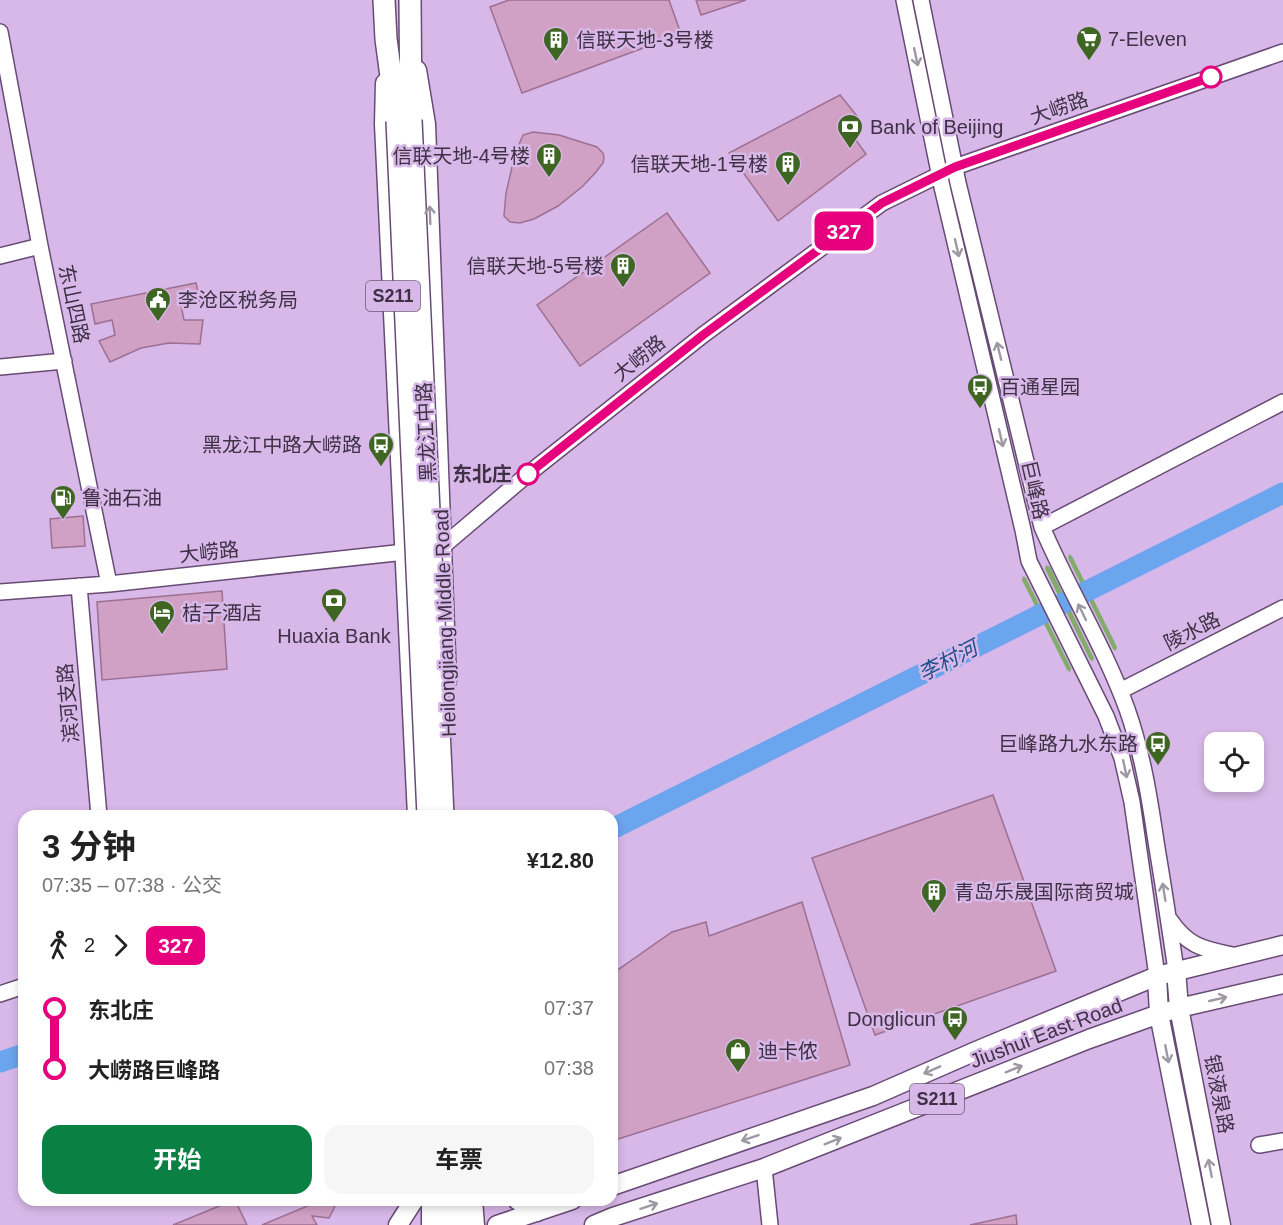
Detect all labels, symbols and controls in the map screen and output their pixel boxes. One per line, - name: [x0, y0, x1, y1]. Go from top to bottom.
- supermarket icon: 7-Eleven: [1074, 24, 1104, 62]
- building icon: 信联天地-3号楼: [541, 25, 571, 63]
- place label: 7-Eleven: [1108, 28, 1187, 50]
- place label: 信联天地-3号楼: [576, 29, 714, 51]
- one-way arrow: [911, 47, 922, 67]
- unlabelled marker: [1200, 66, 1222, 88]
- street label: 大崂路: [1027, 88, 1091, 128]
- bank icon: Bank of Beijing: [835, 112, 865, 150]
- place label: Bank of Beijing: [870, 116, 1003, 138]
- building icon: 信联天地-4号楼: [534, 141, 564, 179]
- place label: 信联天地-4号楼: [392, 145, 530, 167]
- building icon: 信联天地-1号楼: [773, 149, 803, 187]
- place label: 信联天地-1号楼: [630, 153, 768, 175]
- one-way arrow: [424, 206, 435, 226]
- line badge: 327: [810, 212, 878, 250]
- text: 327: [826, 220, 862, 243]
- one-way arrow: [951, 238, 963, 257]
- building icon: 信联天地-5号楼: [608, 251, 638, 289]
- place label: 信联天地-5号楼: [466, 255, 604, 277]
- street label: 东山四路: [55, 263, 93, 345]
- road number: S211: [366, 281, 420, 311]
- public building icon: 李沧区税务局: [143, 285, 173, 323]
- place label: 李沧区税务局: [178, 289, 298, 311]
- street label: 大崂路: [609, 331, 669, 385]
- one-way arrow: [993, 341, 1005, 360]
- bus stop icon: 百通星园: [965, 372, 995, 410]
- place label: 百通星园: [1000, 376, 1080, 398]
- street label: 黑龙江中路: [412, 381, 440, 483]
- one-way arrow: [996, 428, 1008, 447]
- bus stop icon: 黑龙江中路大崂路: [366, 430, 396, 468]
- place label: 黑龙江中路大崂路: [202, 434, 362, 456]
- street label: 巨峰路: [1018, 458, 1052, 522]
- place label: 东北庄: [452, 463, 512, 485]
- marker: 东北庄: [517, 463, 539, 485]
- fuel station icon: 鲁油石油: [48, 483, 78, 521]
- place label: 鲁油石油: [82, 487, 162, 509]
- street label: Heilongjiang Middle Road: [430, 509, 460, 737]
- street label: 大崂路: [178, 538, 240, 566]
- bank icon: Huaxia Bank: [319, 586, 349, 624]
- hotel icon: 桔子酒店: [147, 598, 177, 636]
- place label: 桔子酒店: [182, 602, 262, 624]
- one-way arrow: [1076, 603, 1088, 621]
- street label: 陵水路: [1160, 608, 1224, 654]
- place label: Huaxia Bank: [277, 625, 392, 647]
- water label: 李村河: [914, 634, 985, 685]
- street label: 滨河支路: [54, 662, 82, 744]
- bus stop icon: 巨峰路九水东路: [1143, 729, 1173, 767]
- map controls: [1204, 732, 1264, 792]
- button: locate: [1204, 732, 1264, 792]
- place label: 巨峰路九水东路: [998, 733, 1138, 755]
- one-way arrow: [1119, 759, 1131, 778]
- text: 3 分钟: [42, 828, 136, 865]
- text: ¥12.80: [527, 848, 594, 873]
- text: 07:35 – 07:38 · 公交: [42, 874, 222, 896]
- building icon: 青岛乐晟国际商贸城: [919, 877, 949, 915]
- place label: 青岛乐晟国际商贸城: [954, 881, 1134, 903]
- one-way arrow: [1159, 882, 1170, 902]
- icon: walk: [42, 929, 75, 962]
- icon: forward: [104, 929, 137, 962]
- text: 2: [84, 934, 95, 956]
- text: 327: [158, 934, 193, 957]
- one-way arrow: [1208, 993, 1227, 1004]
- street label: Jiushui East Road: [967, 994, 1125, 1072]
- text: 07:37: [544, 997, 594, 1019]
- text: 东北庄: [88, 998, 154, 1023]
- bus stop icon: Donglicun: [940, 1004, 970, 1042]
- place label: Donglicun: [847, 1008, 936, 1030]
- shop icon: 迪卡侬: [723, 1036, 753, 1074]
- place label: 迪卡侬: [758, 1040, 818, 1062]
- one-way arrow: [1162, 1044, 1173, 1064]
- street label: 银液泉路: [1201, 1053, 1237, 1135]
- text: 07:38: [544, 1057, 594, 1079]
- text: 大崂路巨峰路: [88, 1058, 220, 1083]
- one-way arrow: [1004, 1063, 1023, 1074]
- one-way arrow: [924, 1065, 942, 1076]
- road number: S211: [910, 1084, 964, 1114]
- button: 开始: [42, 1125, 312, 1194]
- button: 车票: [324, 1125, 594, 1194]
- one-way arrow: [741, 1134, 760, 1145]
- one-way arrow: [823, 1135, 841, 1146]
- one-way arrow: [1204, 1158, 1215, 1178]
- one-way arrow: [639, 1199, 658, 1210]

